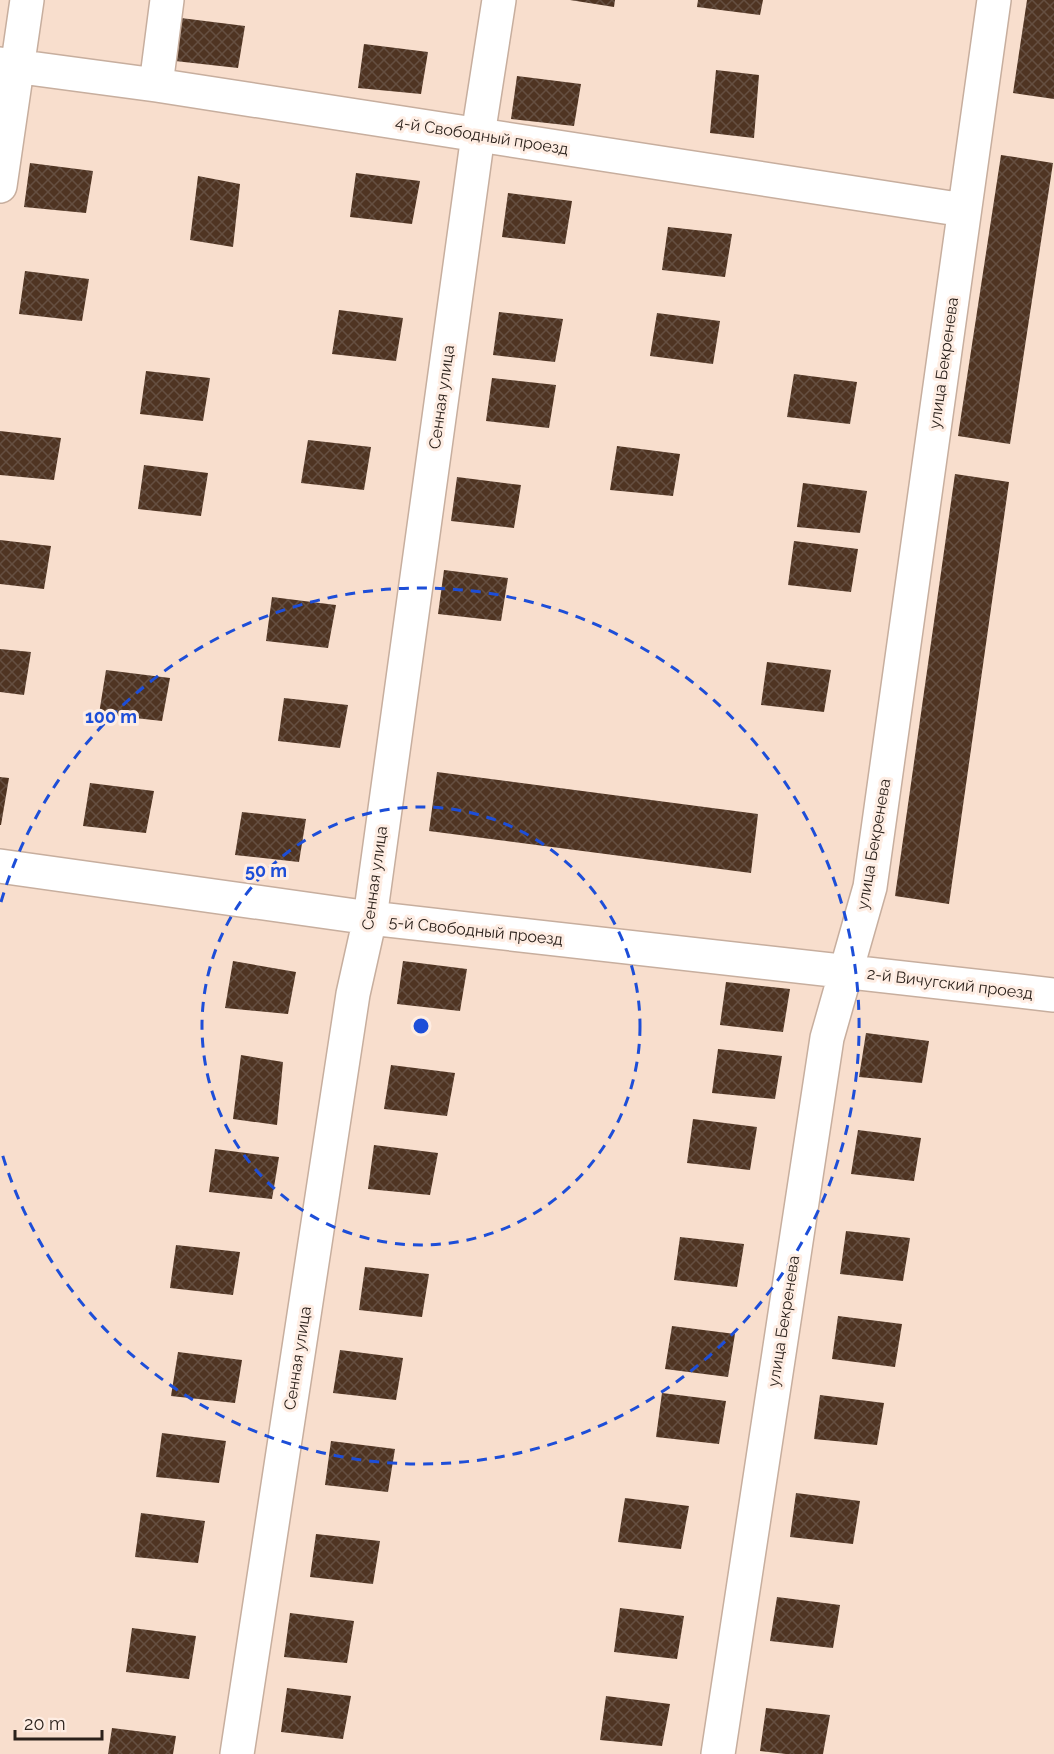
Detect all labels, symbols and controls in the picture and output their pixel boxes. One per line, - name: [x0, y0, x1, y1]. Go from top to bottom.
- street label: 4-й Свободный проезд: [394, 112, 570, 159]
- street label: улица Бекренева: [925, 296, 962, 430]
- street label: Сенная улица: [425, 344, 458, 450]
- text: 100 m: [85, 706, 137, 727]
- street label: улица Бекренева: [853, 777, 894, 911]
- street label: Сенная улица: [358, 825, 391, 931]
- text: 50 m: [245, 860, 287, 881]
- street label: 5-й Свободный проезд: [388, 912, 564, 949]
- street label: 2-й Вичугский проезд: [866, 964, 1034, 1003]
- centre of rings: [411, 1016, 431, 1036]
- street label: улица Бекренева: [764, 1254, 803, 1388]
- street label: Сенная улица: [280, 1305, 315, 1411]
- scale bar: [15, 1703, 102, 1741]
- text: 20 m: [24, 1713, 66, 1734]

